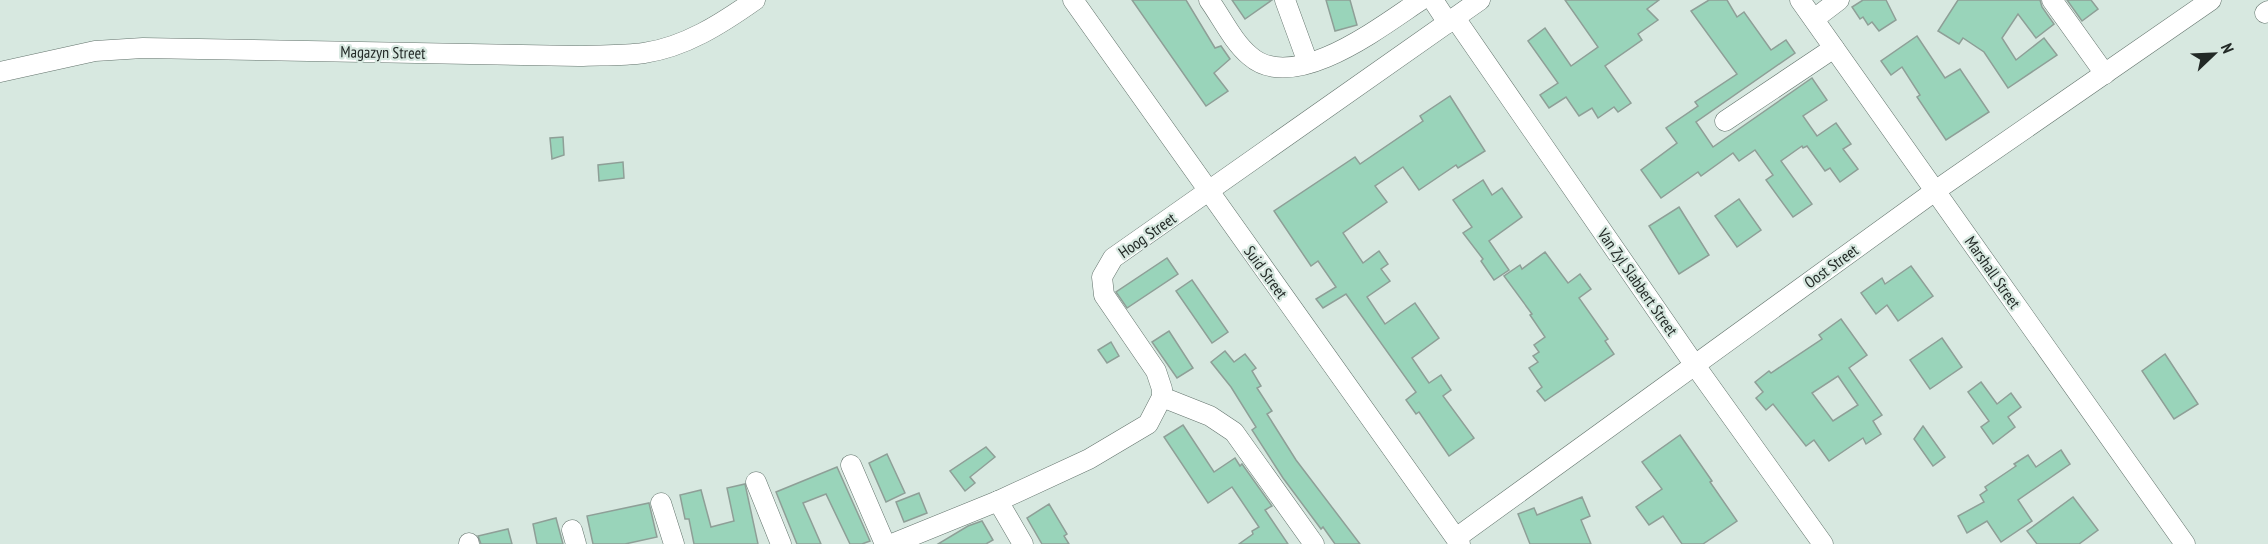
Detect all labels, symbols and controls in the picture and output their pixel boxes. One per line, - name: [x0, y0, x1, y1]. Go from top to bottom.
- north arrow: [2184, 24, 2244, 84]
- text: N: [2217, 40, 2239, 56]
- street label: Magazyn Street: [340, 41, 426, 63]
- street label: Hoog Street: [1114, 208, 1180, 262]
- street label: Van Zyl Slabbert Street: [1593, 224, 1683, 340]
- street label: Marshall Street: [1961, 232, 2026, 313]
- street label: Oost Street: [1800, 239, 1862, 292]
- street label: Suid Street: [1240, 242, 1292, 303]

